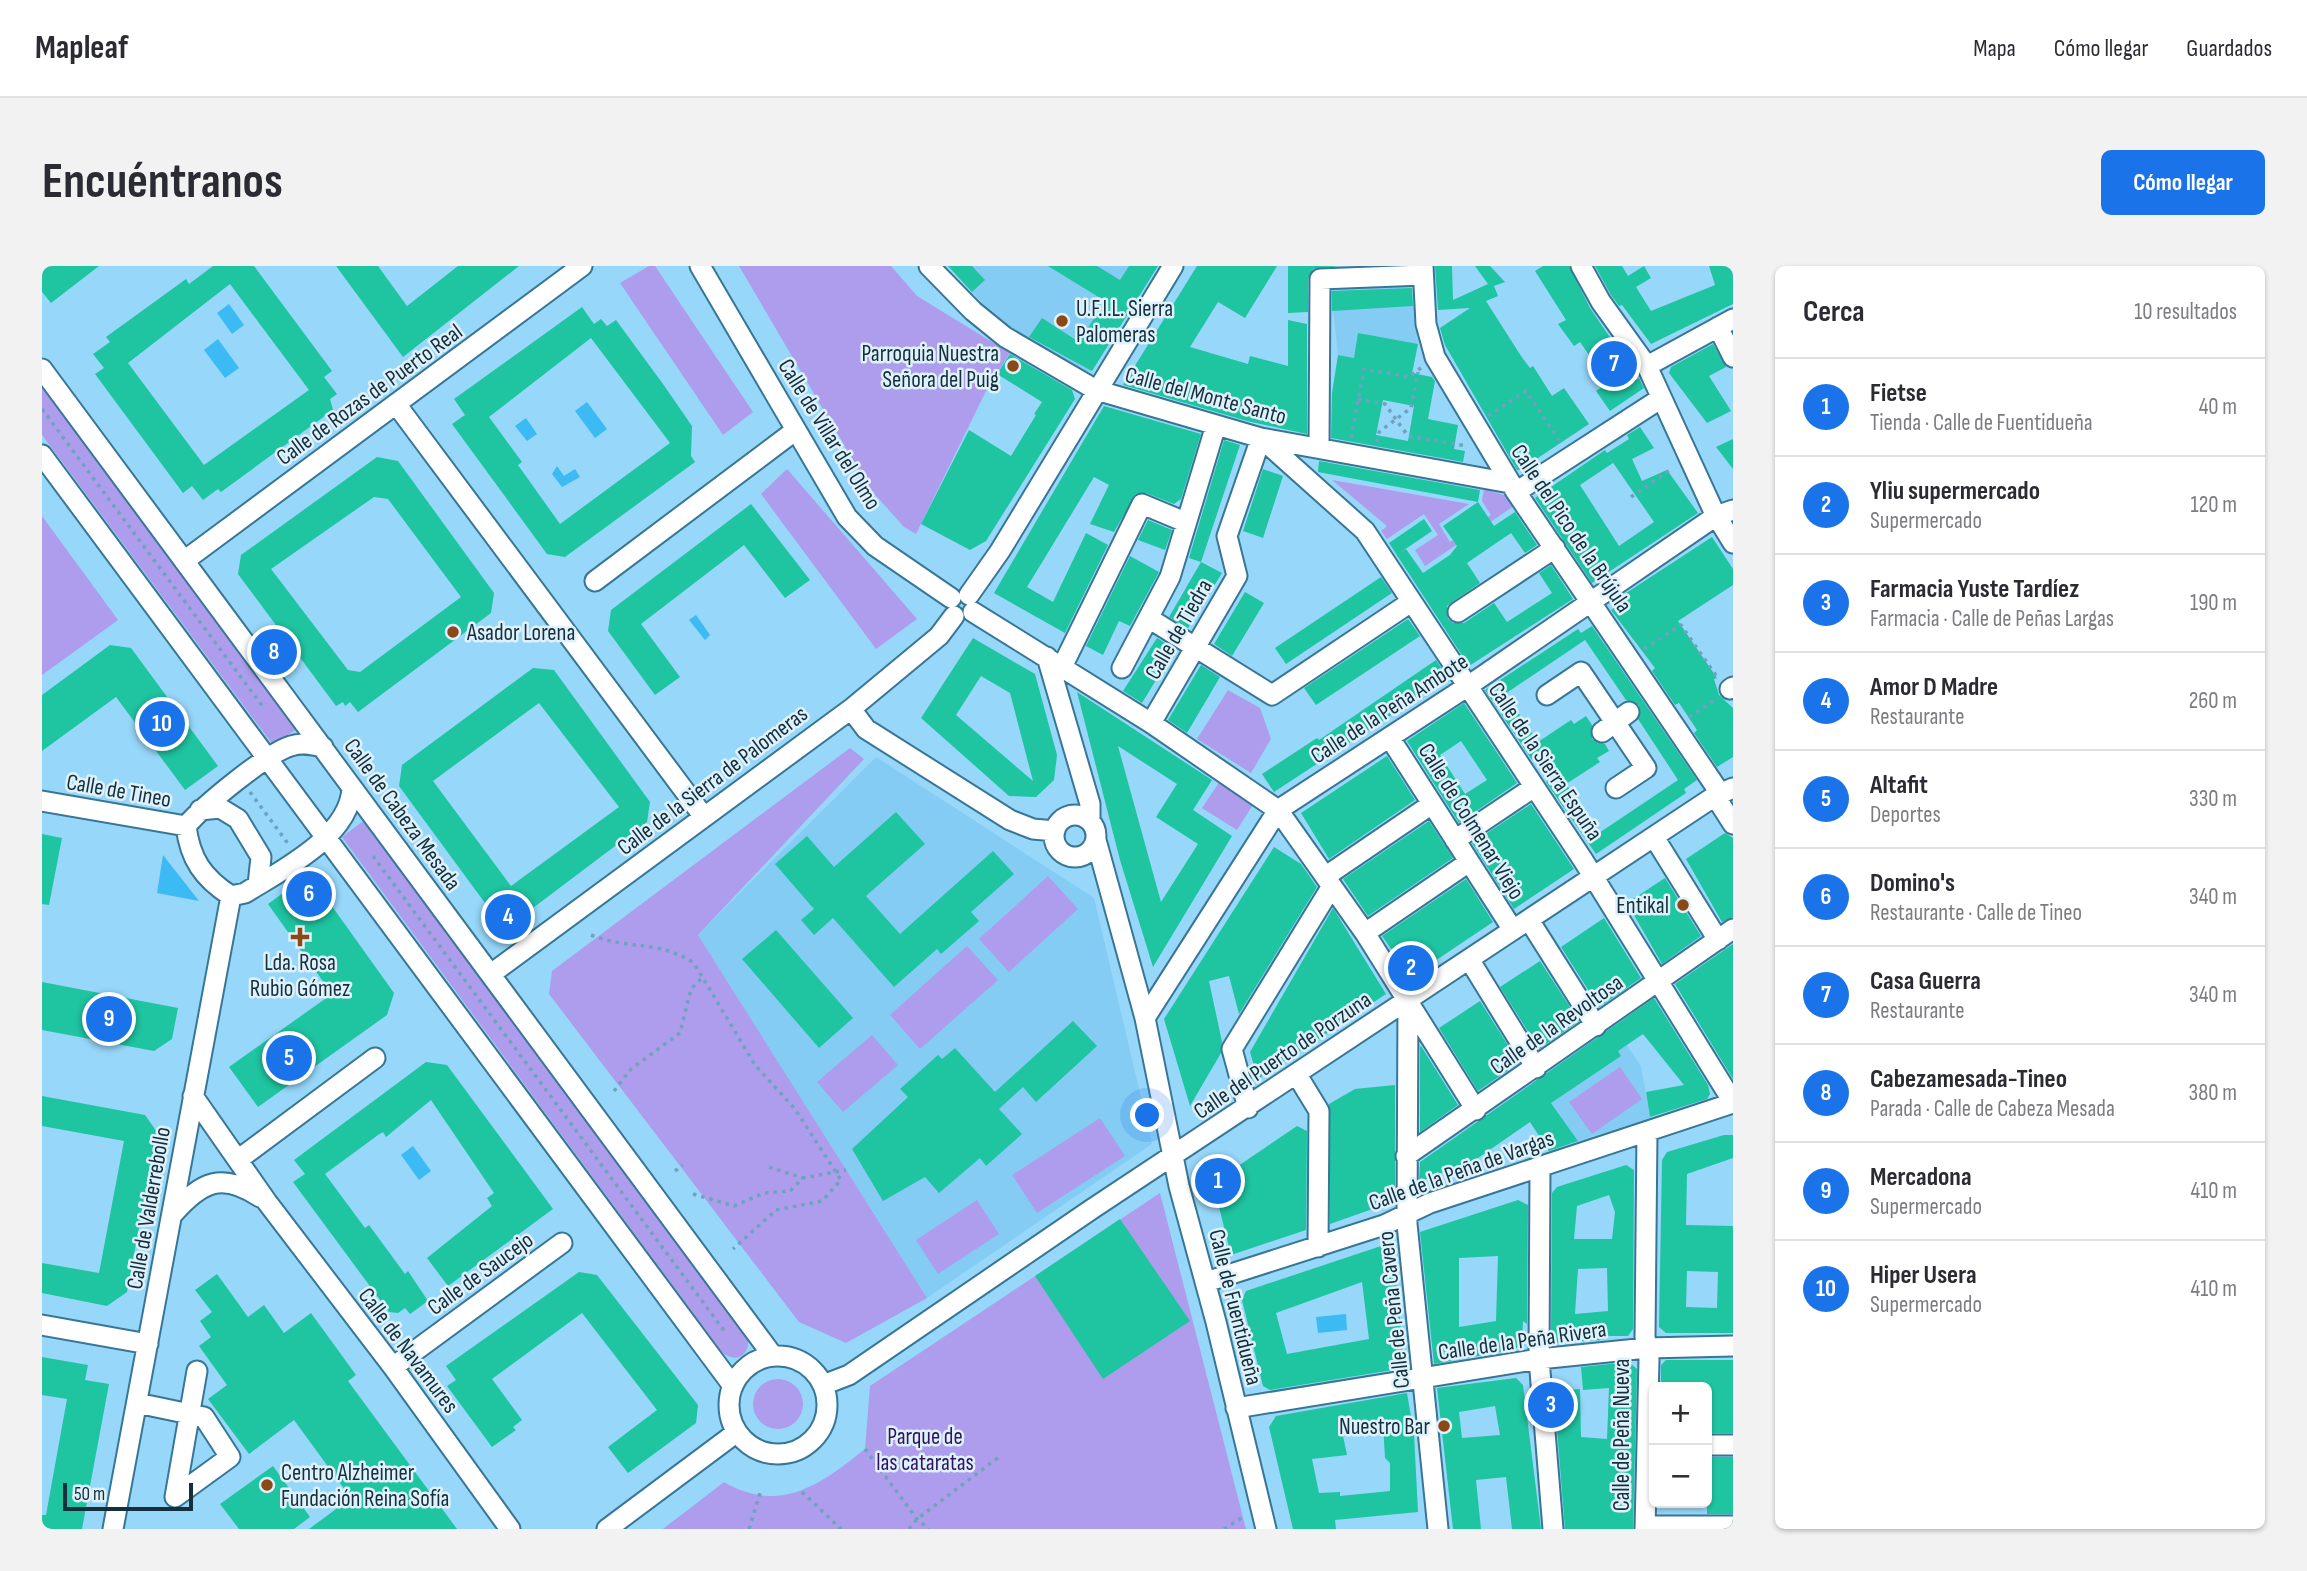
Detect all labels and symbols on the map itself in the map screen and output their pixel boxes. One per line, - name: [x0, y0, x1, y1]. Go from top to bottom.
- place label: U.F.I.L. Sierra Palomeras: [1076, 295, 1173, 349]
- marker: U.F.I.L. Sierra Palomeras: [1054, 313, 1070, 329]
- street label: Calle de Rozas de Puerto Real: [271, 318, 468, 472]
- pin: 7: [1591, 338, 1637, 390]
- place label: Parroquia Nuestra Señora del Puig: [861, 340, 999, 394]
- street label: Calle de Villar del Olmo: [772, 354, 887, 515]
- marker: Parroquia Nuestra Señora del Puig: [1005, 358, 1021, 374]
- street label: Calle del Monte Santo: [1122, 361, 1289, 431]
- street label: Calle del Pico de la Brújula: [1505, 439, 1638, 618]
- street label: Calle de Tiedra: [1139, 574, 1219, 685]
- place label: Asador Lorena: [466, 619, 575, 647]
- marker: Asador Lorena: [445, 624, 461, 640]
- pin: 8: [251, 626, 297, 678]
- street label: Calle de la Peña Ambote: [1306, 648, 1473, 770]
- street label: Calle de la Sierra Espuña: [1482, 677, 1608, 846]
- pin: 10: [139, 698, 185, 750]
- street label: Calle de la Sierra de Palomeras: [612, 700, 813, 861]
- street label: Calle de Cabeza Mesada: [338, 733, 467, 896]
- street label: Calle de Colmenar Viejo: [1412, 738, 1530, 905]
- street label: Calle de Tineo: [64, 768, 173, 814]
- pin: 6: [286, 868, 332, 920]
- pin: 4: [485, 891, 531, 943]
- place label: Entikal: [1616, 892, 1669, 920]
- marker: Entikal: [1675, 897, 1691, 913]
- marker: Lda. Rosa Rubio Gómez: [292, 929, 308, 945]
- pin: 2: [1388, 942, 1434, 994]
- place label: Lda. Rosa Rubio Gómez: [250, 949, 350, 1003]
- street label: Calle de la Revoltosa: [1485, 969, 1628, 1081]
- street label: Calle del Puerto de Porzuna: [1188, 986, 1377, 1126]
- pin: 9: [86, 993, 132, 1045]
- pin: 5: [266, 1032, 312, 1084]
- your location: [1130, 1098, 1164, 1132]
- street label: Calle de la Peña de Vargas: [1365, 1124, 1558, 1217]
- street label: Calle de Valderrebollo: [121, 1125, 177, 1292]
- pin: 1: [1195, 1155, 1241, 1207]
- street label: Calle de Saucejo: [422, 1226, 539, 1322]
- street label: Calle de Fuentidueña: [1202, 1226, 1268, 1388]
- street label: Calle de Peña Cavero: [1372, 1230, 1416, 1390]
- street label: Calle de Navamures: [352, 1282, 464, 1419]
- street label: Calle de la Peña Rivera: [1436, 1315, 1608, 1367]
- street label: Calle de Peña Nueva: [1608, 1359, 1636, 1511]
- pin: 3: [1528, 1379, 1574, 1431]
- place label: Nuestro Bar: [1339, 1413, 1430, 1441]
- marker: Nuestro Bar: [1436, 1418, 1452, 1434]
- park label: Parque de las cataratas: [876, 1423, 974, 1477]
- place label: Centro Alzheimer Fundación Reina Sofía: [281, 1459, 449, 1513]
- marker: Centro Alzheimer Fundación Reina Sofía: [259, 1477, 275, 1493]
- scale bar: [63, 1480, 192, 1512]

